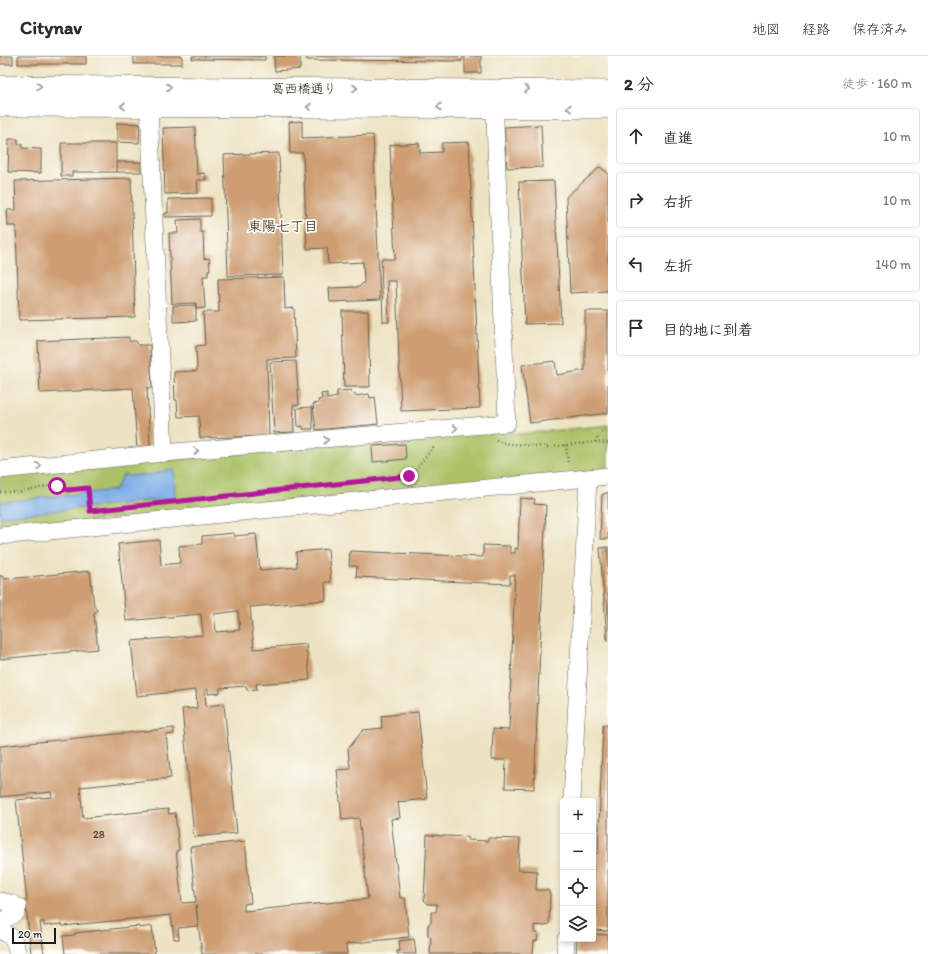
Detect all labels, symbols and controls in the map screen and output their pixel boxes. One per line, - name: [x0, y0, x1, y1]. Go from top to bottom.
- text: Citynav: [20, 16, 82, 39]
- text: 地図: [752, 21, 780, 38]
- text: 経路: [802, 21, 830, 38]
- text: 保存済み: [852, 21, 908, 38]
- text: 2 分: [624, 74, 654, 94]
- text: 徒歩 · 160 m: [842, 76, 912, 91]
- street label: 葛西橋通り: [271, 81, 337, 96]
- one-way arrow: [36, 82, 42, 90]
- one-way arrow: [166, 83, 172, 91]
- one-way arrow: [352, 84, 358, 92]
- one-way arrow: [524, 85, 530, 94]
- one-way arrow: [120, 102, 126, 110]
- one-way arrow: [306, 102, 312, 111]
- one-way arrow: [436, 103, 442, 111]
- one-way arrow: [566, 104, 572, 112]
- icon: ahead: [625, 125, 647, 147]
- text: 直進: [663, 129, 693, 147]
- text: 10 m: [883, 129, 911, 144]
- icon: right: [625, 189, 647, 211]
- text: 右折: [663, 193, 693, 211]
- text: 10 m: [883, 193, 911, 208]
- district label: 東陽七丁目: [248, 218, 318, 235]
- icon: left: [625, 253, 647, 275]
- text: 左折: [663, 257, 693, 275]
- text: 140 m: [875, 257, 911, 272]
- icon: arrive: [625, 317, 647, 339]
- text: 目的地に到着: [663, 321, 753, 339]
- one-way arrow: [452, 424, 458, 433]
- one-way arrow: [323, 435, 329, 444]
- one-way arrow: [193, 446, 199, 455]
- one-way arrow: [36, 462, 42, 471]
- route end: [400, 467, 418, 485]
- route start: [48, 477, 66, 495]
- map controls: [560, 798, 596, 942]
- button: +: [560, 798, 596, 834]
- house number: 28: [93, 828, 105, 841]
- button: −: [560, 834, 596, 870]
- button: locate: [560, 870, 596, 906]
- button: layers: [560, 906, 596, 942]
- scale bar: [12, 926, 56, 945]
- text: 20 m: [18, 928, 42, 941]

